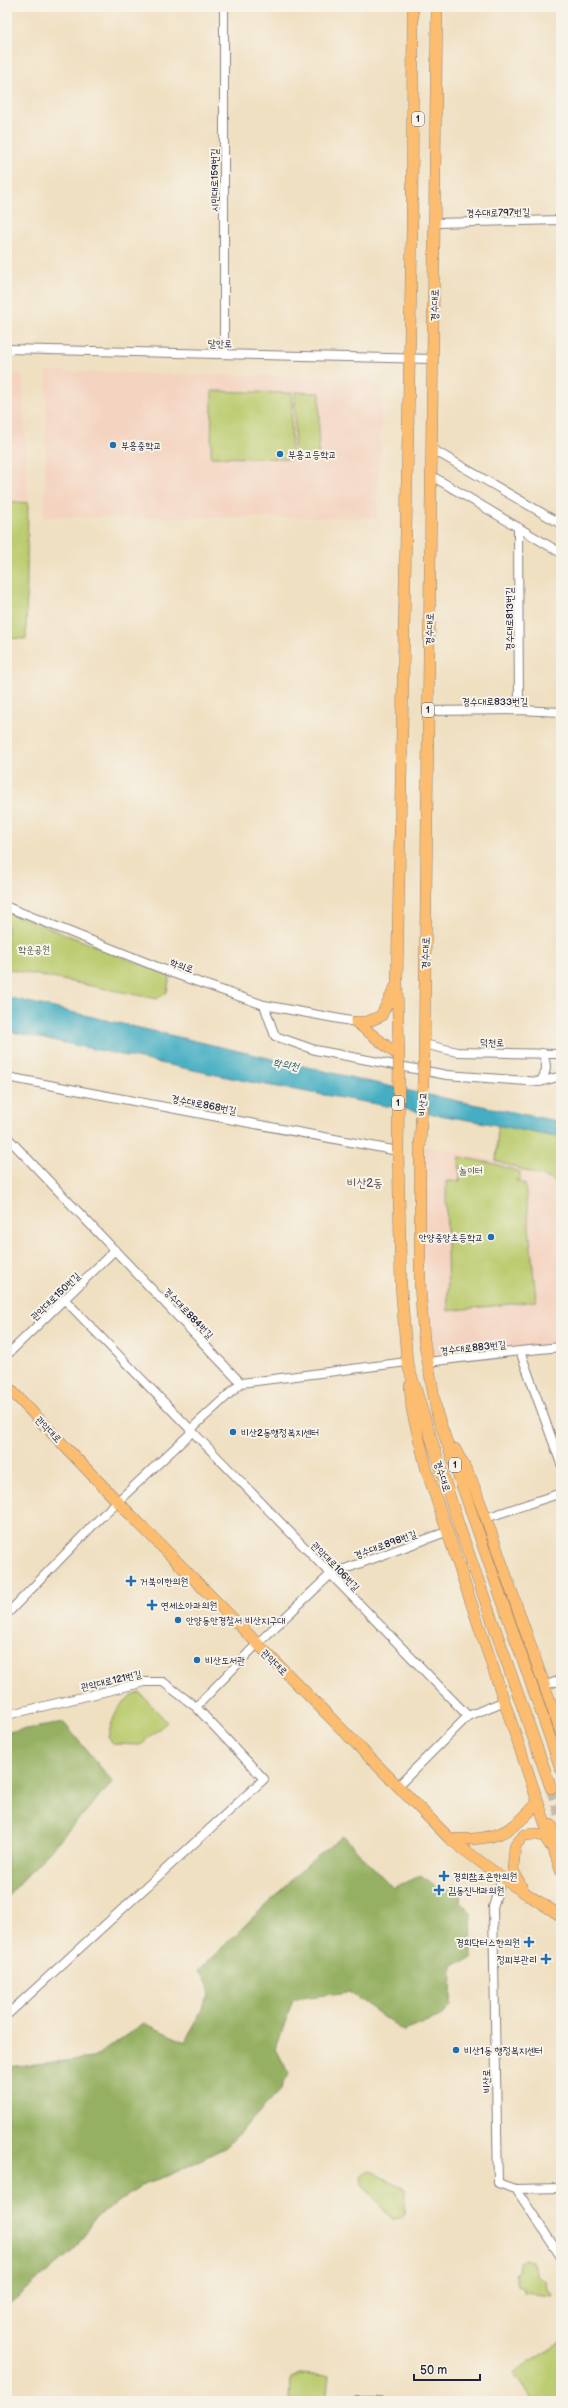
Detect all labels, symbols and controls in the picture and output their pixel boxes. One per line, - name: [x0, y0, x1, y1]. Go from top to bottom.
- road number: 1: [412, 112, 424, 126]
- street label: 시민대로159번길: [209, 148, 221, 212]
- street label: 경수대로797번길: [466, 206, 530, 220]
- street label: 경수대로: [429, 289, 441, 321]
- street label: 달안로: [208, 338, 232, 350]
- marker: 부흥중학교: [108, 440, 118, 450]
- place label: 부흥중학교: [121, 440, 161, 452]
- marker: 부흥고등학교: [275, 449, 285, 459]
- place label: 부흥고등학교: [288, 449, 336, 461]
- street label: 경수대로813번길: [504, 587, 516, 651]
- street label: 경수대로: [424, 613, 436, 645]
- street label: 경수대로833번길: [462, 696, 528, 708]
- road number: 1: [422, 703, 434, 717]
- street label: 경수대로: [420, 937, 432, 969]
- park label: 학운공원: [18, 944, 50, 956]
- street label: 학의로: [168, 956, 195, 976]
- street label: 덕천로: [480, 1037, 504, 1049]
- water label: 학의천: [272, 1056, 301, 1074]
- street label: 비산교: [416, 1092, 430, 1116]
- street label: 경수대로868번길: [170, 1093, 237, 1117]
- road number: 1: [392, 1096, 404, 1110]
- park label: 놀이터: [459, 1165, 483, 1177]
- district label: 비산2동: [347, 1176, 383, 1191]
- place label: 안양중앙초등학교: [419, 1232, 483, 1244]
- marker: 안양중앙초등학교: [486, 1232, 496, 1242]
- street label: 관악대로150번길: [29, 1270, 83, 1323]
- street label: 경수대로884번길: [161, 1286, 216, 1342]
- street label: 경수대로883번길: [440, 1339, 507, 1357]
- street label: 관악대로: [33, 1414, 64, 1445]
- marker: 비산2동행정복지센터: [228, 1427, 238, 1437]
- place label: 비산2동행정복지센터: [241, 1427, 319, 1439]
- road number: 1: [449, 1458, 461, 1472]
- street label: 경수대로: [431, 1459, 453, 1493]
- street label: 경수대로898번길: [352, 1528, 418, 1562]
- street label: 관악대로106번길: [309, 1539, 362, 1594]
- marker: 거북이한의원: [125, 1575, 137, 1587]
- place label: 거북이한의원: [140, 1576, 188, 1588]
- marker: 연세소아과의원: [146, 1599, 158, 1611]
- place label: 연세소아과의원: [161, 1600, 217, 1612]
- marker: 안양동안경찰서 비산지구대: [173, 1615, 183, 1625]
- place label: 안양동안경찰서 비산지구대: [186, 1615, 285, 1627]
- street label: 관악대로: [259, 1647, 290, 1678]
- marker: 비산도서관: [192, 1655, 202, 1665]
- place label: 비산도서관: [205, 1655, 245, 1667]
- street label: 관악대로121번길: [80, 1668, 143, 1694]
- marker: 경희참조은한의원: [438, 1870, 450, 1882]
- place label: 경희참조은한의원: [453, 1871, 517, 1883]
- marker: 김동진내과의원: [433, 1884, 445, 1896]
- place label: 김동진내과의원: [448, 1885, 504, 1897]
- marker: 경희닥터스한의원: [523, 1936, 535, 1948]
- place label: 경희닥터스한의원: [456, 1937, 520, 1949]
- marker: 정피부관리: [540, 1953, 552, 1965]
- place label: 정피부관리: [497, 1954, 537, 1966]
- marker: 비산1동 행정복지센터: [451, 2045, 461, 2055]
- place label: 비산1동 행정복지센터: [464, 2045, 543, 2057]
- street label: 비산로: [481, 2069, 493, 2093]
- scale bar: [414, 2356, 480, 2382]
- text: 50 m: [420, 2363, 447, 2378]

